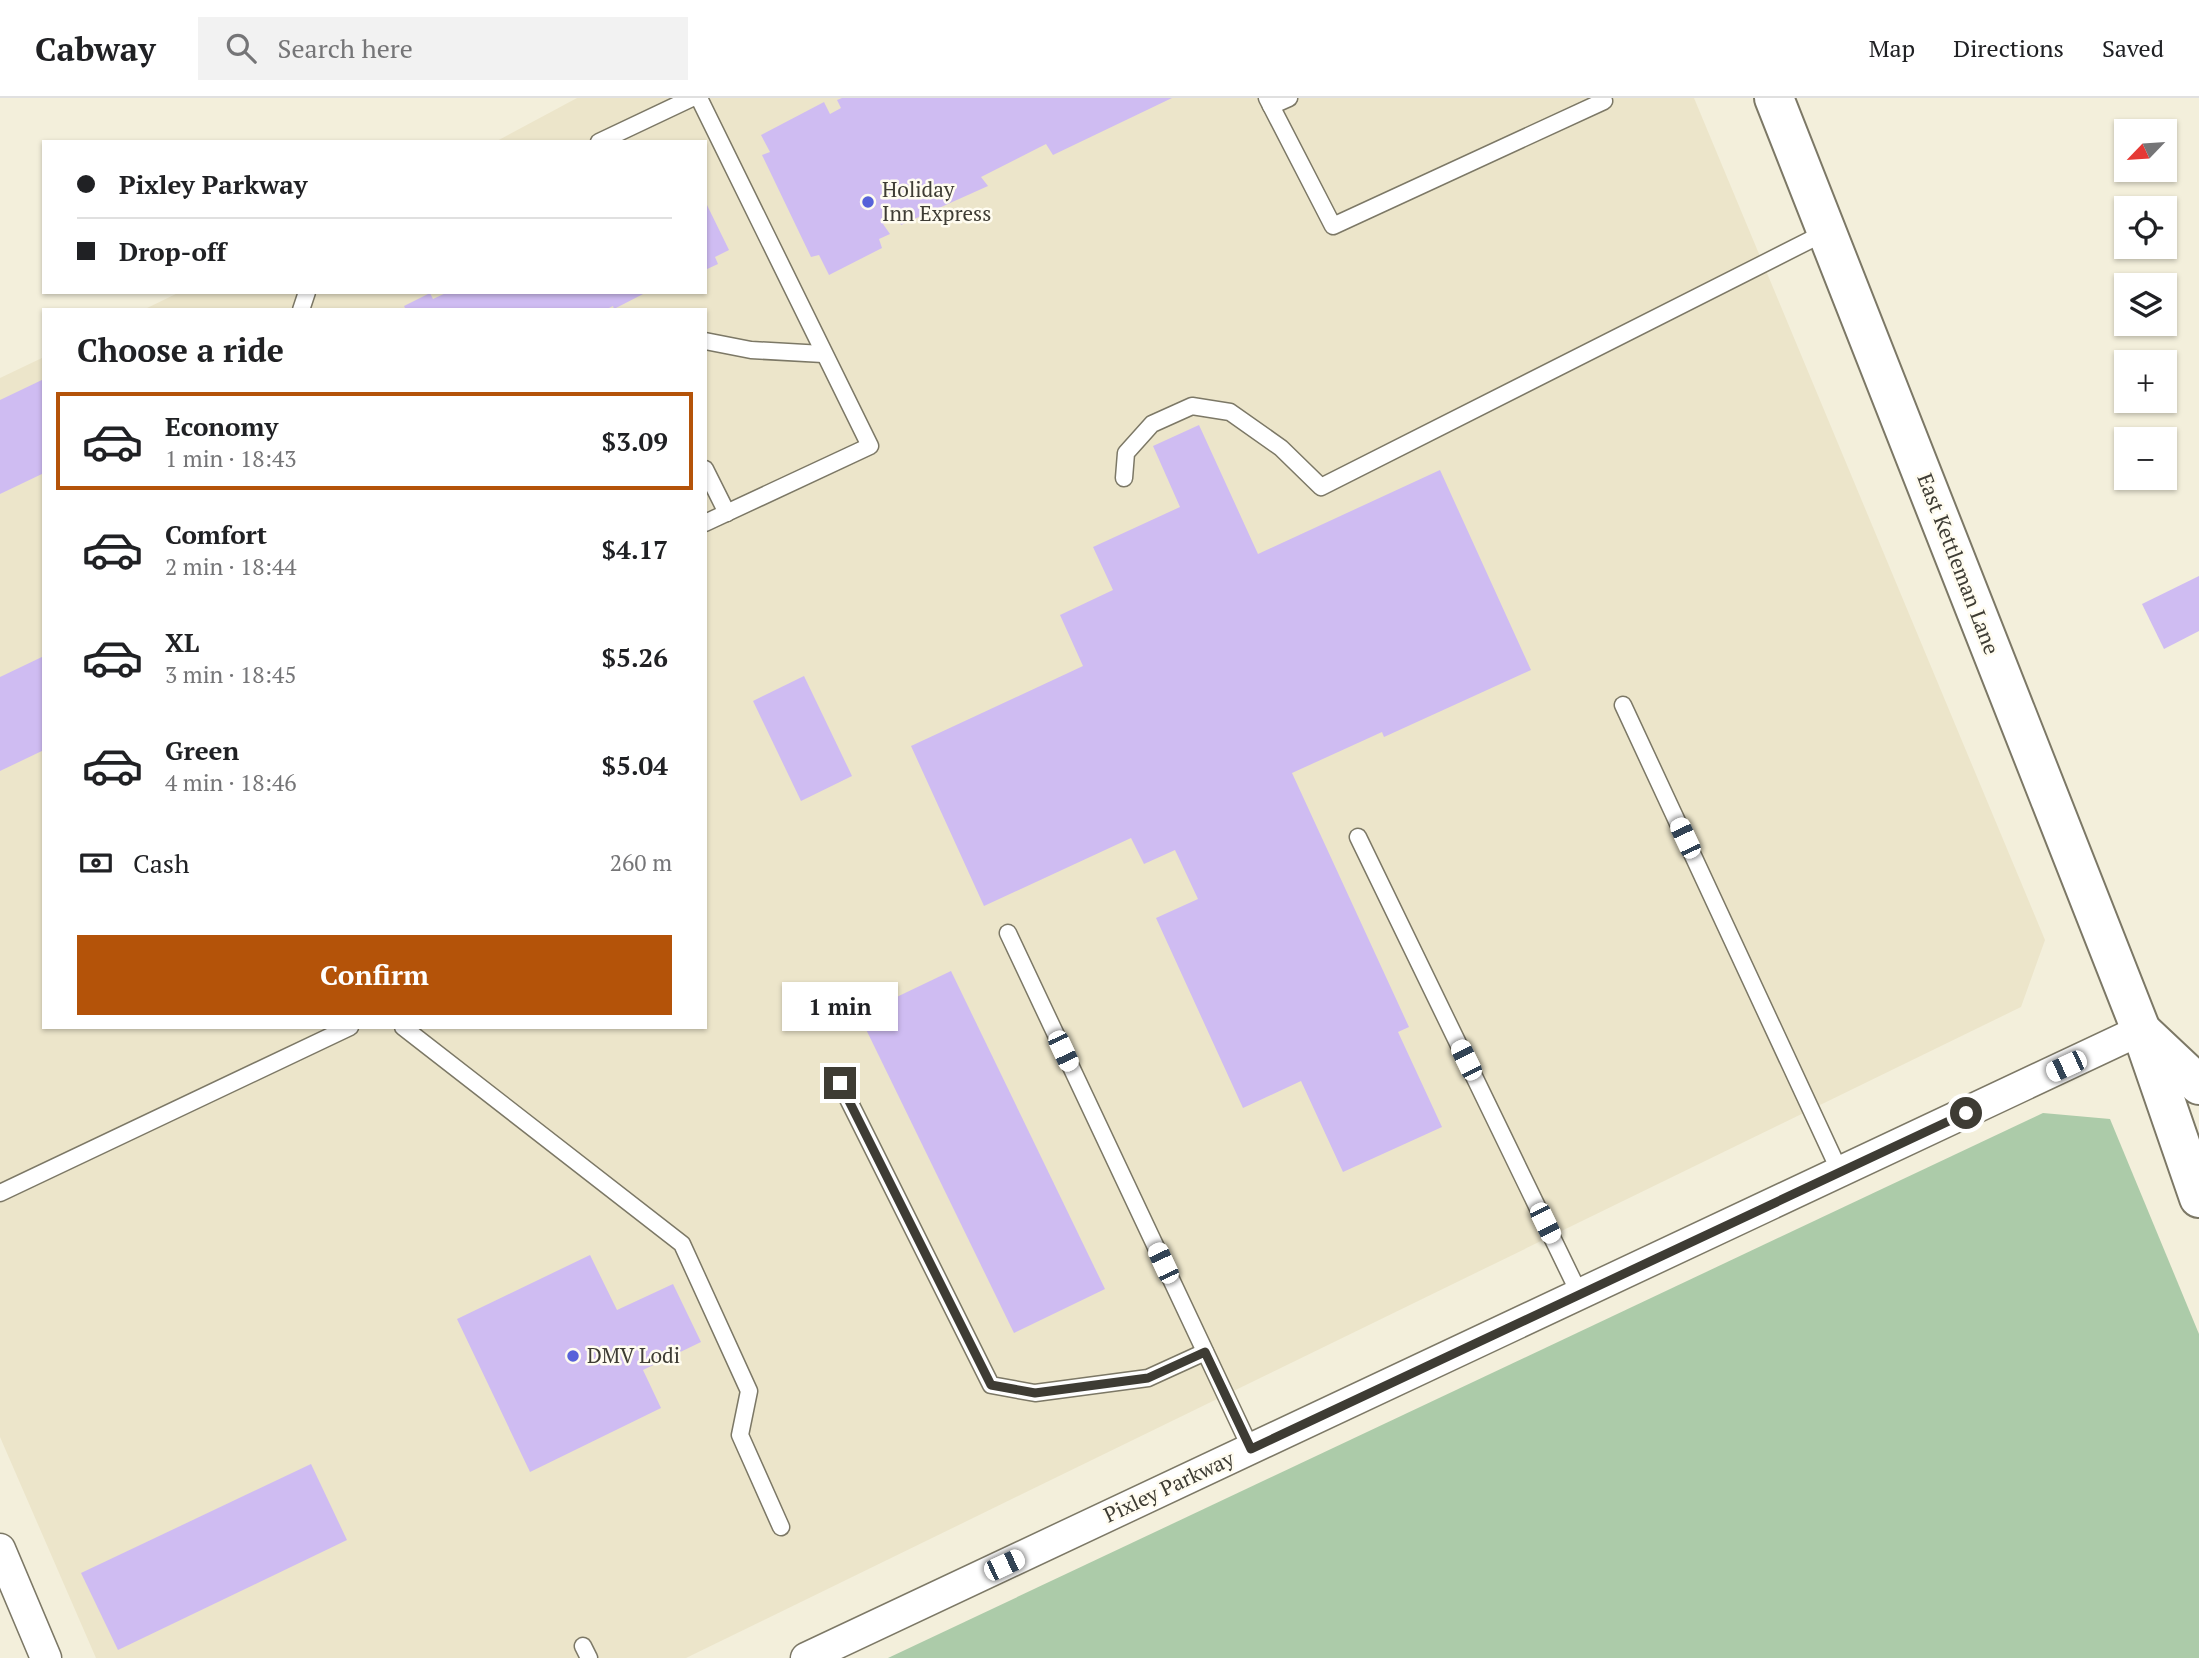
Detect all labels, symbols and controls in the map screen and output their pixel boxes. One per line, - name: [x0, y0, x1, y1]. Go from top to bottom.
- search box: [198, 17, 688, 80]
- text: Cabway: [35, 27, 156, 70]
- icon: search: [222, 29, 260, 67]
- text: Search here: [278, 31, 413, 65]
- text: Map: [1869, 32, 1915, 64]
- text: Directions: [1953, 32, 2064, 64]
- text: Saved: [2102, 32, 2164, 64]
- north arrow: [2114, 119, 2177, 182]
- map controls: [2114, 119, 2177, 490]
- text: Pixley Parkway: [119, 167, 308, 201]
- place label: Holiday Inn Express: [882, 175, 991, 227]
- marker: Holiday Inn Express: [860, 194, 876, 210]
- button: locate: [2114, 196, 2177, 259]
- text: Drop-off: [119, 234, 226, 268]
- button: layers: [2114, 273, 2177, 336]
- text: Choose a ride: [77, 329, 284, 371]
- button: +: [2114, 350, 2177, 413]
- text: Economy: [165, 409, 278, 443]
- icon: car: [81, 410, 144, 473]
- text: $3.09: [602, 424, 668, 458]
- button: −: [2114, 427, 2177, 490]
- text: 1 min · 18:43: [165, 443, 297, 474]
- street label: East Kettleman Lane: [1911, 469, 2006, 658]
- text: Comfort: [165, 517, 267, 551]
- icon: car: [81, 518, 144, 581]
- text: $4.17: [602, 532, 668, 566]
- text: 2 min · 18:44: [165, 551, 297, 582]
- text: XL: [165, 625, 199, 659]
- icon: car: [81, 626, 144, 689]
- text: $5.26: [602, 640, 668, 674]
- text: 3 min · 18:45: [165, 659, 297, 690]
- text: Green: [165, 733, 239, 767]
- icon: car: [81, 734, 144, 797]
- text: $5.04: [602, 748, 668, 782]
- text: 4 min · 18:46: [165, 767, 297, 798]
- car: [1667, 815, 1704, 861]
- icon: cash: [77, 844, 115, 882]
- text: Cash: [133, 846, 189, 880]
- text: 260 m: [610, 847, 672, 878]
- button: Confirm: [77, 935, 672, 1015]
- callout: 1 min: [782, 982, 898, 1030]
- text: 1 min: [809, 991, 871, 1022]
- car: [1045, 1028, 1082, 1074]
- car: [1448, 1037, 1485, 1083]
- car: [2043, 1048, 2090, 1084]
- route end: [824, 1067, 856, 1099]
- route start: [1950, 1097, 1982, 1129]
- car: [1527, 1200, 1564, 1246]
- car: [1145, 1240, 1182, 1286]
- place label: DMV Lodi: [587, 1341, 680, 1369]
- marker: DMV Lodi: [565, 1348, 581, 1364]
- street label: Pixley Parkway: [1099, 1444, 1238, 1528]
- car: [981, 1547, 1028, 1583]

